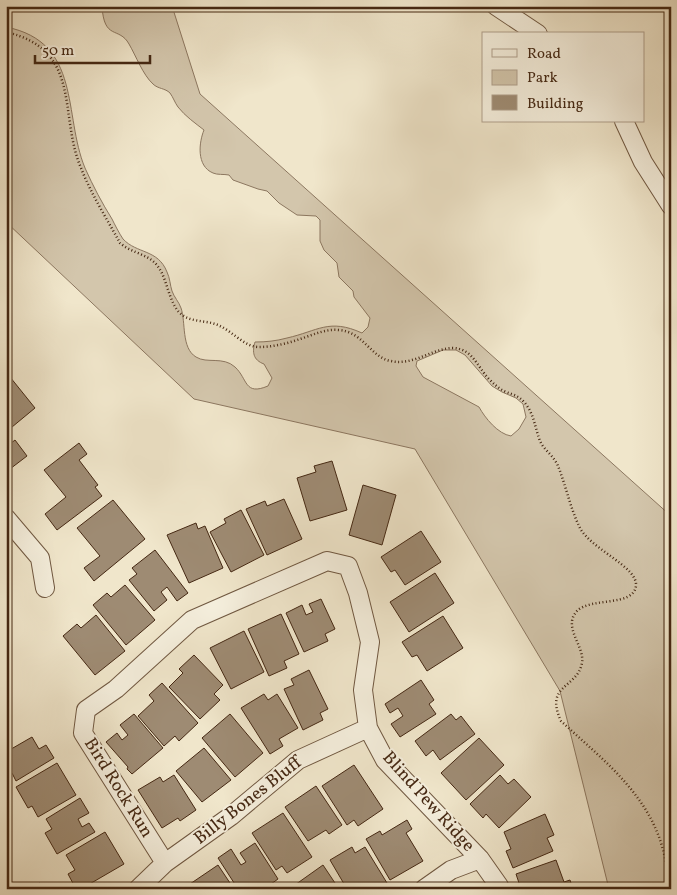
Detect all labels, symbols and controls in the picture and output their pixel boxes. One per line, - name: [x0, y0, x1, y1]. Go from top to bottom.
- scale bar: [35, 32, 150, 64]
- legend: [482, 32, 644, 122]
- text: 50 m: [42, 41, 74, 62]
- text: Road: [527, 44, 561, 65]
- text: Park: [527, 68, 558, 89]
- text: Building: [527, 94, 584, 115]
- street label: Bird Rock Run: [77, 733, 159, 843]
- street label: Blind Pew Ridge: [376, 746, 480, 858]
- street label: Billy Bones Bluff: [189, 750, 309, 851]

